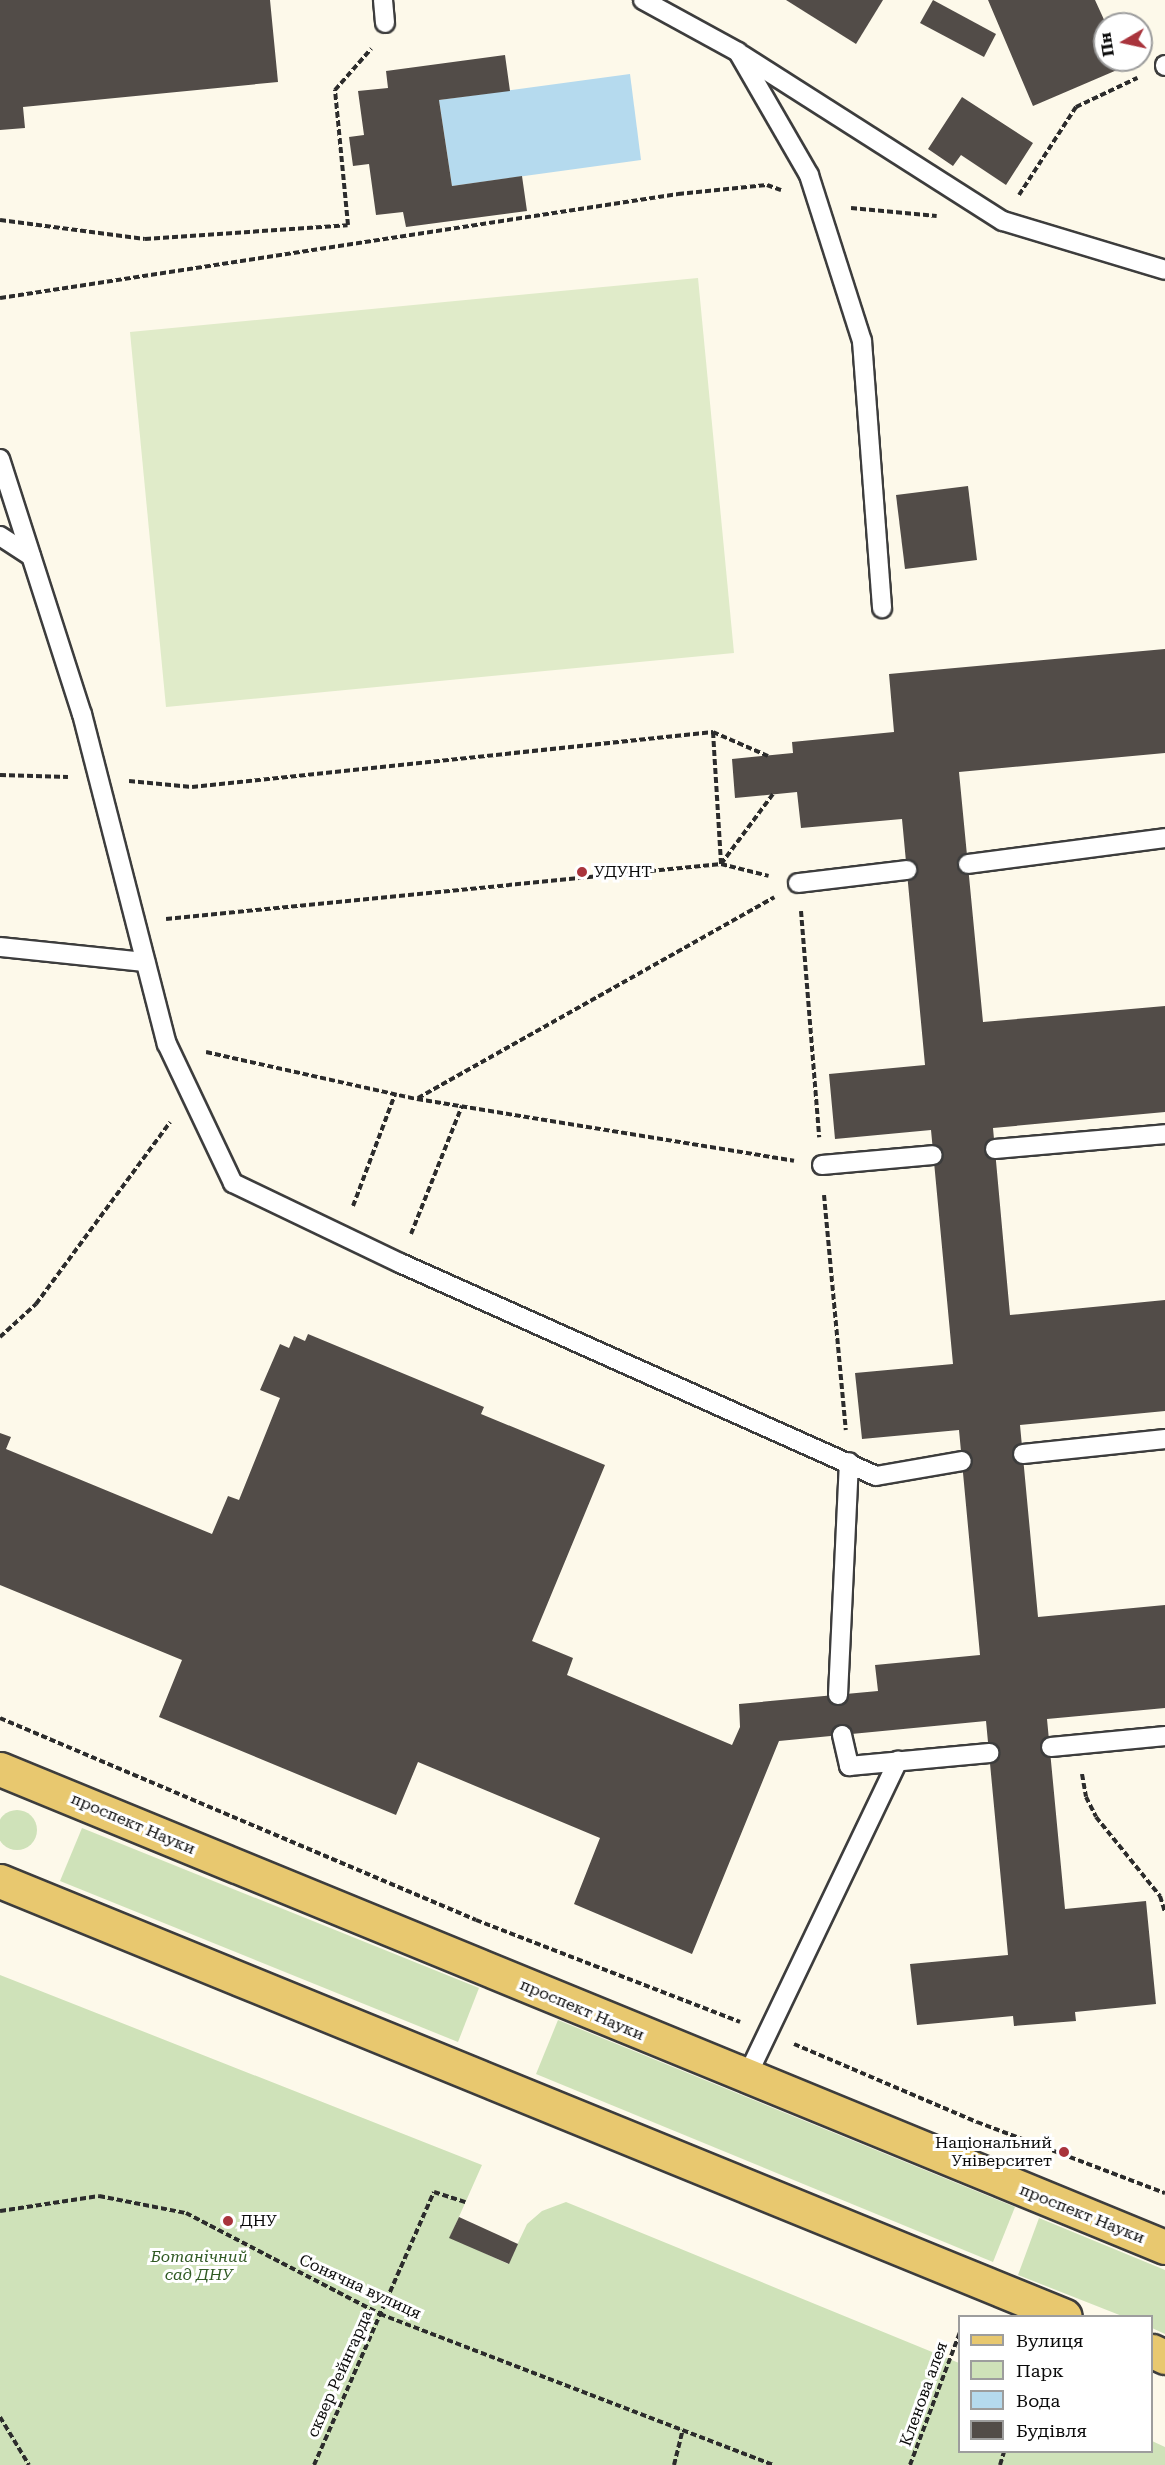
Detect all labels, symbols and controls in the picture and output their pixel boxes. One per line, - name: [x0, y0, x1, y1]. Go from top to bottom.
- north arrow: [1093, 12, 1153, 72]
- text: Пн: [1095, 31, 1118, 58]
- place label: УДУНТ: [594, 862, 652, 882]
- marker: УДУНТ: [575, 865, 589, 879]
- street label: проспект Науки: [68, 1789, 198, 1859]
- street label: проспект Науки: [517, 1975, 647, 2045]
- place label: Національний Університет: [935, 2133, 1052, 2171]
- marker: Національний Університет: [1057, 2145, 1071, 2159]
- street label: проспект Науки: [1017, 2180, 1147, 2248]
- place label: ДНУ: [240, 2211, 277, 2231]
- marker: ДНУ: [221, 2214, 235, 2228]
- park label: Ботанічний сад ДНУ: [150, 2247, 248, 2285]
- street label: Сонячна вулиця: [296, 2250, 424, 2324]
- street label: сквер Рейнгарда: [303, 2308, 377, 2440]
- legend: [958, 2315, 1153, 2453]
- text: Вулиця: [1016, 2330, 1083, 2351]
- street label: Кленова алея: [896, 2339, 952, 2449]
- text: Парк: [1016, 2360, 1064, 2381]
- text: Вода: [1016, 2390, 1060, 2411]
- text: Будівля: [1016, 2420, 1087, 2441]

